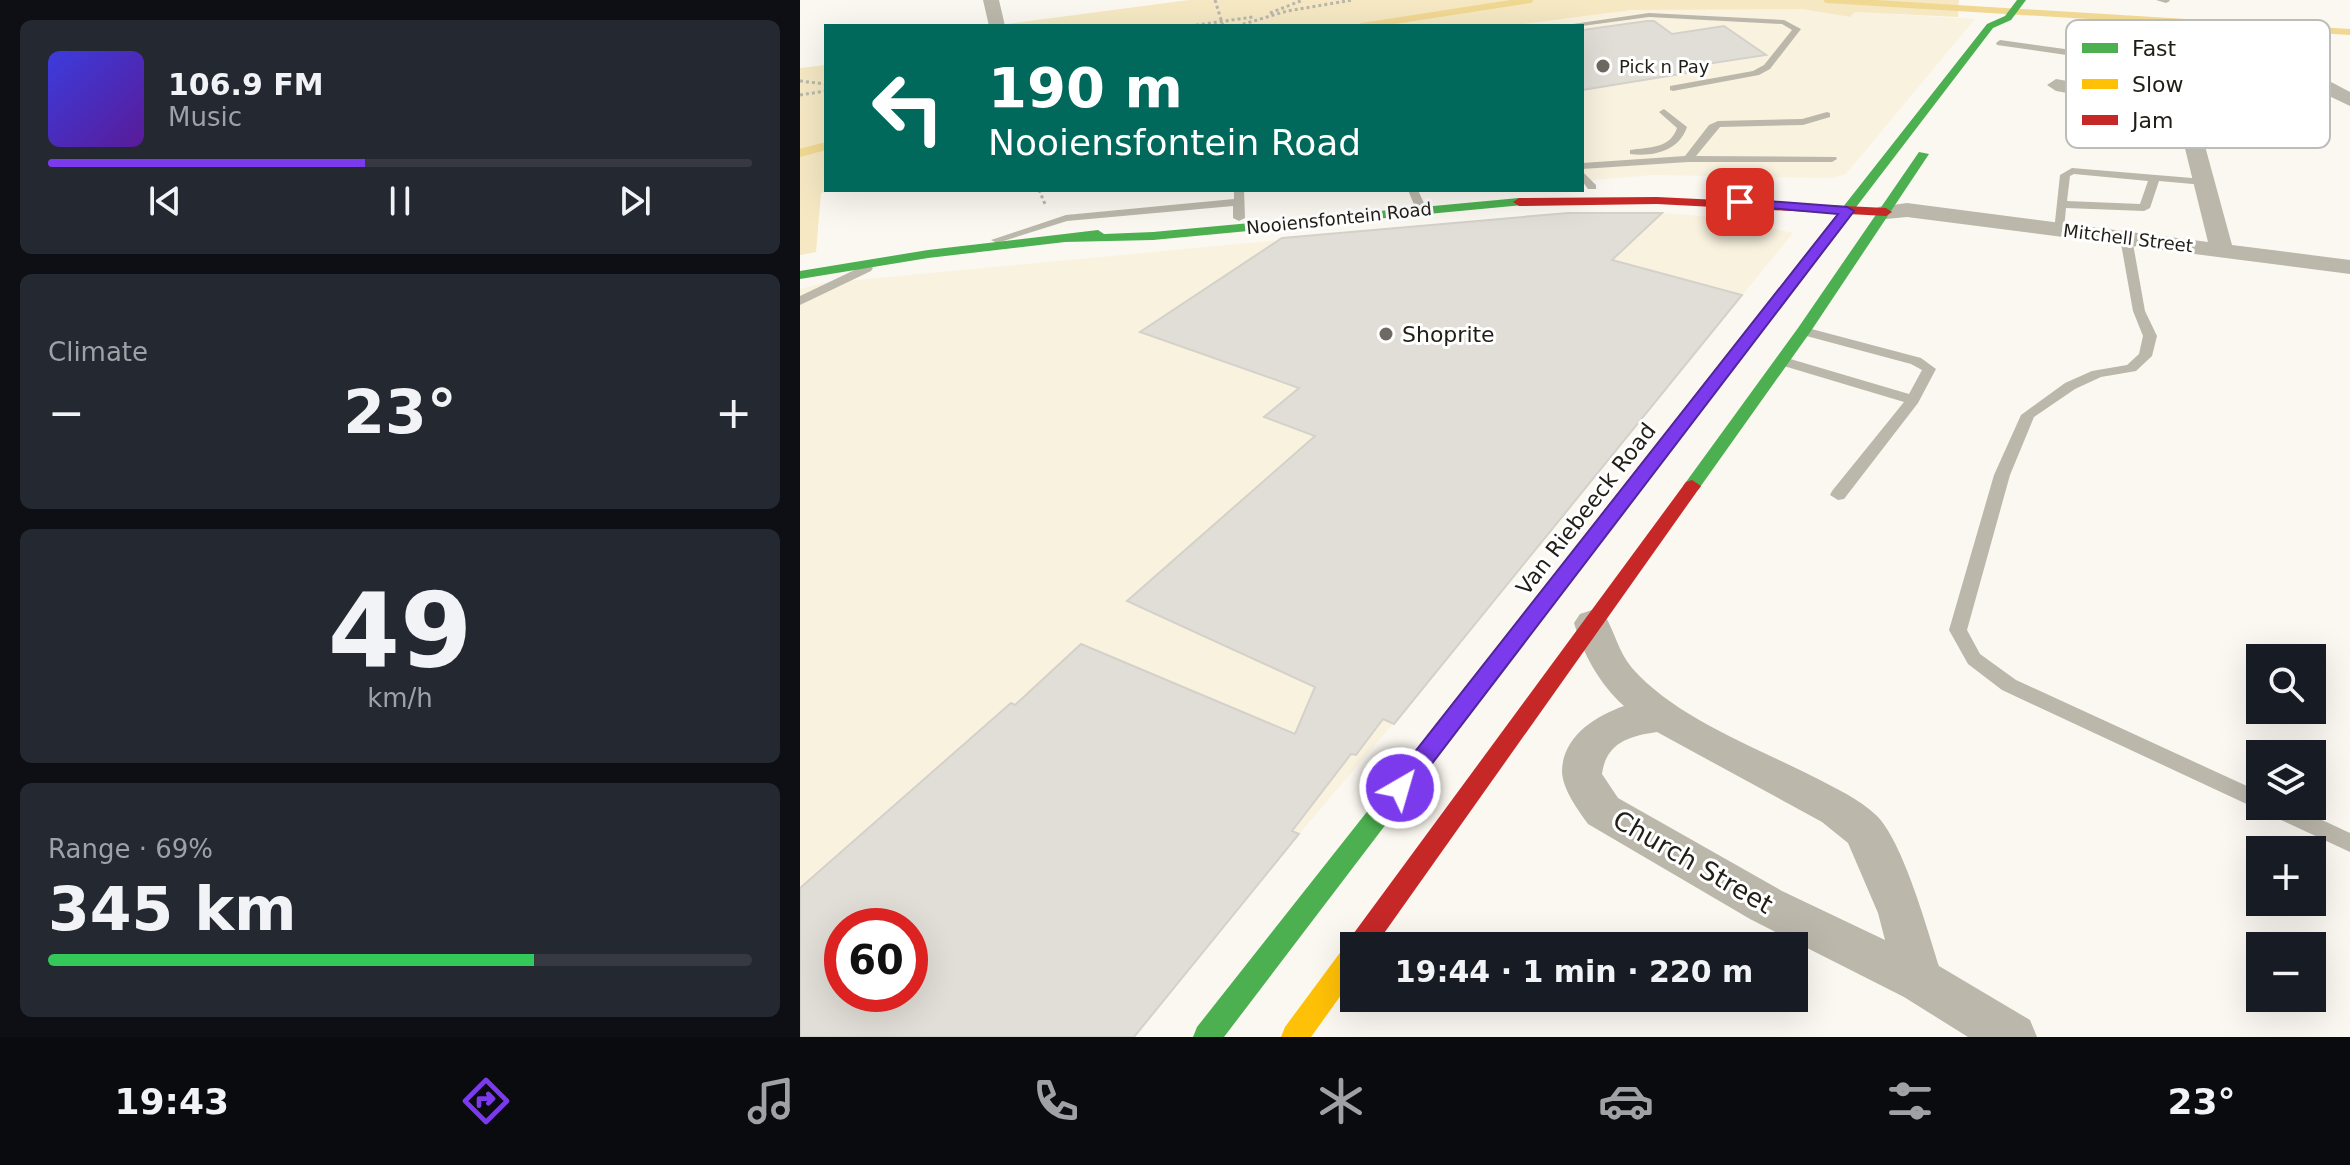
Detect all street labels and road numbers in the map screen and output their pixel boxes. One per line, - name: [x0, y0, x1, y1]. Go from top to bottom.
- street label: Nooiensfontein Road: [1245, 198, 1433, 238]
- street label: Mitchell Street: [2062, 220, 2194, 256]
- street label: Van Riebeeck Road: [1511, 418, 1661, 600]
- street label: Church Street: [1608, 804, 1778, 920]

